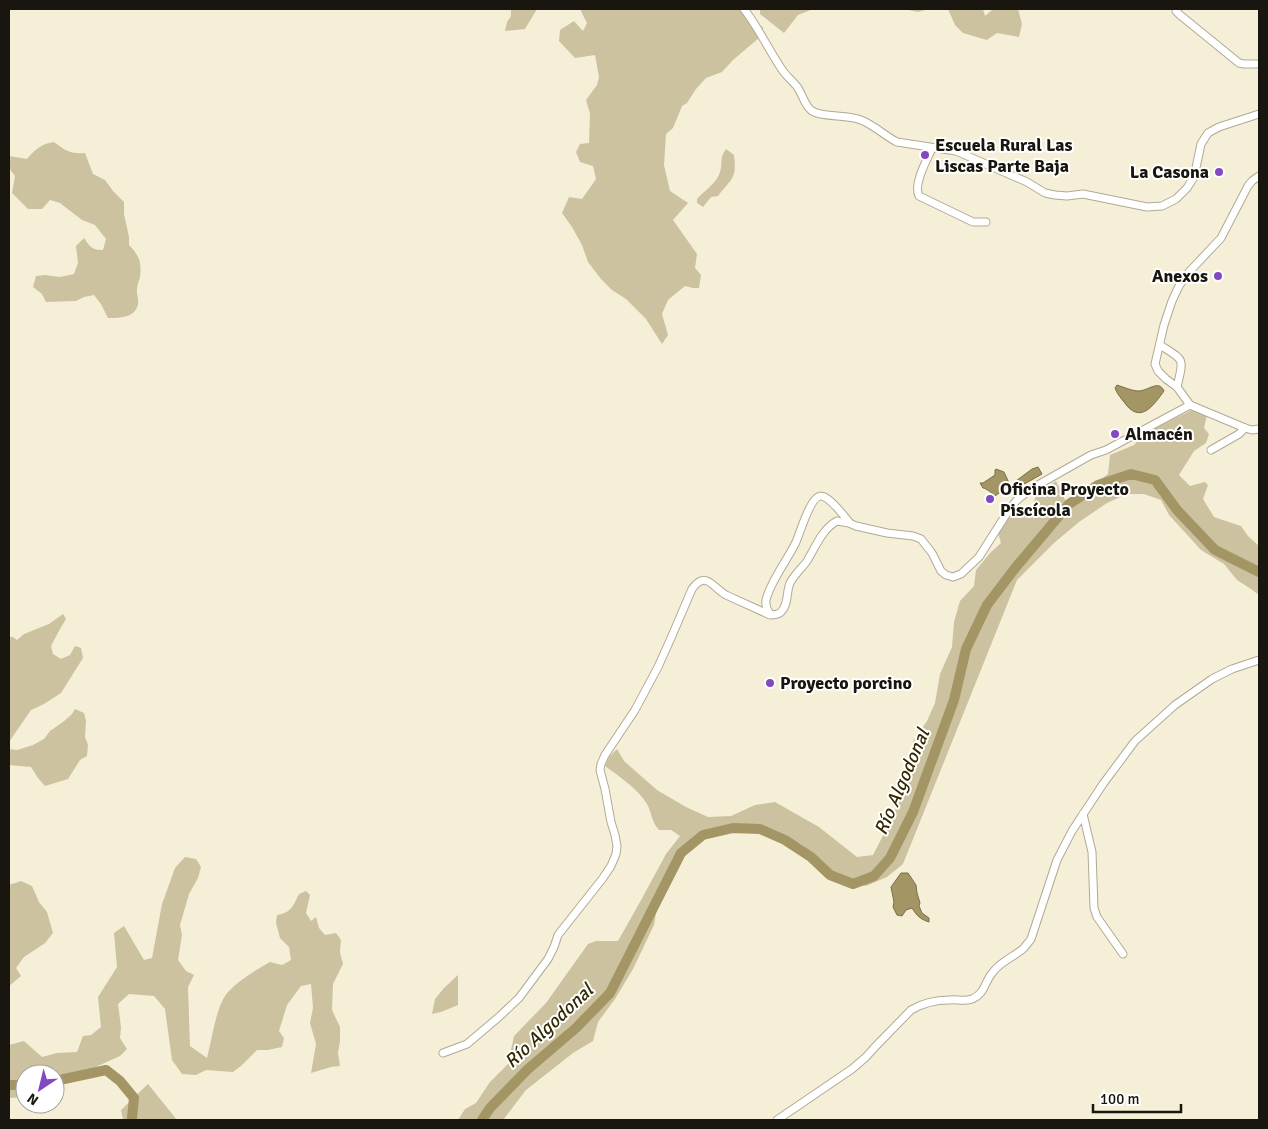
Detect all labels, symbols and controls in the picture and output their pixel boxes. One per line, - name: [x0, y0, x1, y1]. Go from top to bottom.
- place label: Escuela Rural Las Liscas Parte Baja: [935, 134, 1073, 177]
- marker: Escuela Rural Las Liscas Parte Baja: [919, 149, 931, 161]
- place label: La Casona: [1130, 161, 1209, 183]
- marker: La Casona: [1213, 166, 1225, 178]
- place label: Anexos: [1152, 265, 1208, 287]
- marker: Anexos: [1212, 270, 1224, 282]
- place label: Almacén: [1125, 423, 1193, 445]
- marker: Almacén: [1109, 428, 1121, 440]
- place label: Oficina Proyecto Piscícola: [1000, 478, 1129, 521]
- marker: Oficina Proyecto Piscícola: [984, 493, 996, 505]
- place label: Proyecto porcino: [780, 672, 912, 694]
- marker: Proyecto porcino: [764, 677, 776, 689]
- water label: Río Algodonal: [869, 724, 936, 839]
- water label: Río Algodonal: [500, 978, 600, 1073]
- north arrow: [15, 1064, 65, 1114]
- scale bar: [1093, 1082, 1180, 1114]
- text: N: [24, 1089, 42, 1109]
- text: 100 m: [1100, 1090, 1140, 1108]

